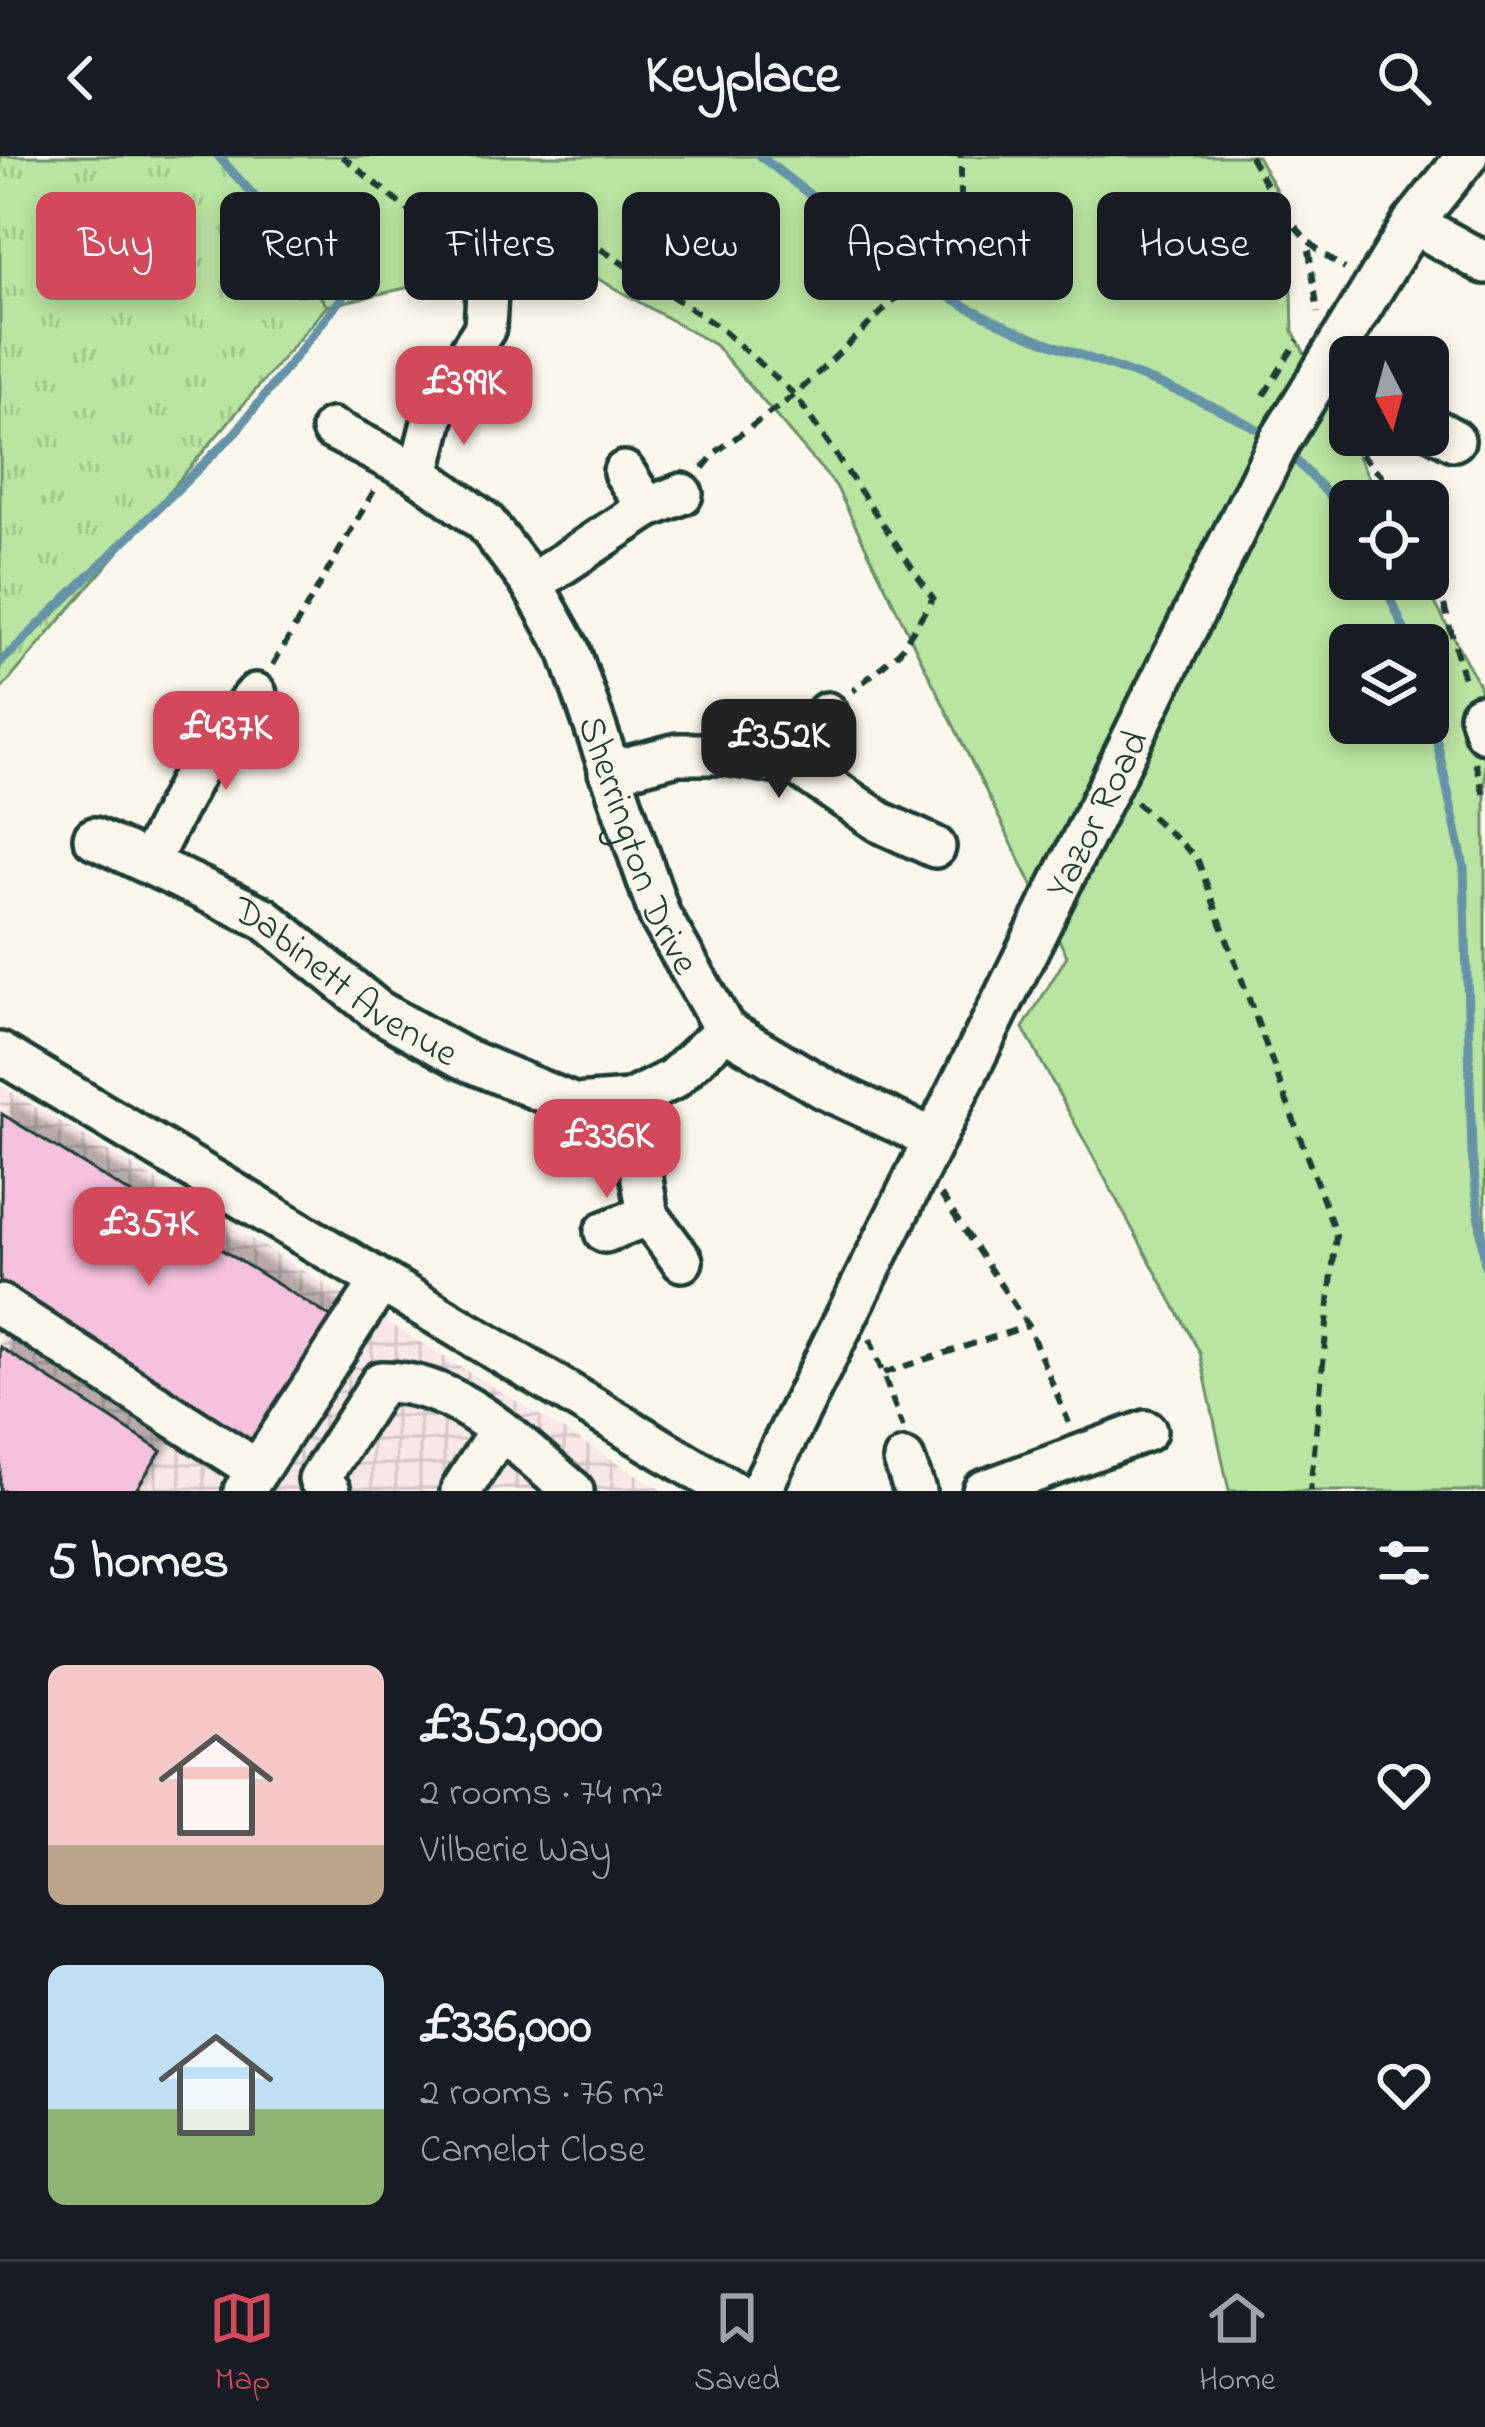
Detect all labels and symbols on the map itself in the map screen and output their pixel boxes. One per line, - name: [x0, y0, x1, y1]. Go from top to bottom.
- north arrow: [1329, 336, 1449, 456]
- pin: £399K: [380, 346, 548, 448]
- pin: £437K: [142, 691, 310, 793]
- pin: £352K: [695, 699, 863, 801]
- street label: Sherrington Drive: [561, 709, 712, 987]
- street label: Yazor Road: [1033, 721, 1165, 910]
- street label: Dabinett Avenue: [222, 883, 468, 1084]
- pin: £336K: [523, 1099, 691, 1201]
- pin: £357K: [65, 1187, 233, 1289]

